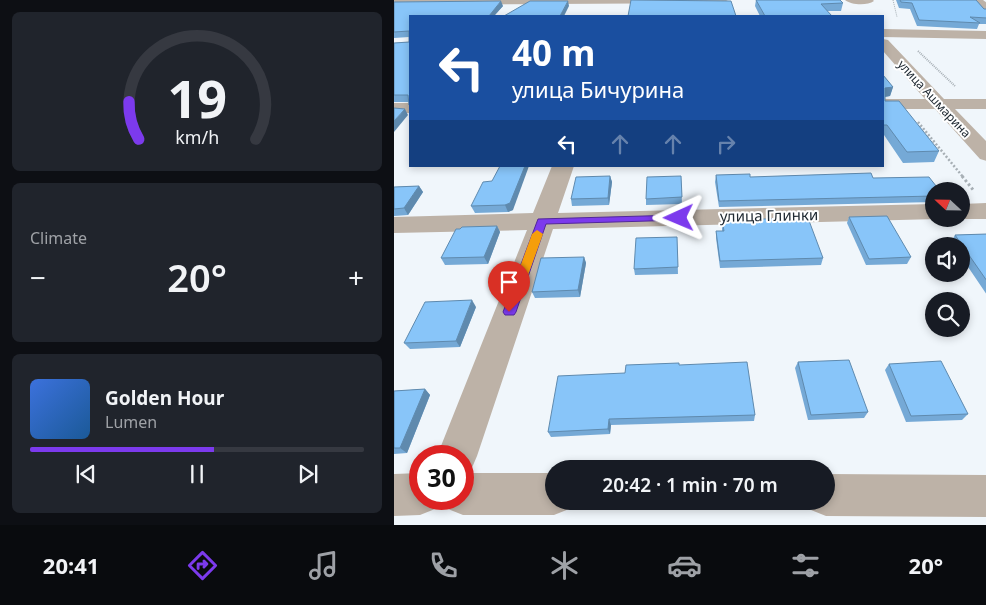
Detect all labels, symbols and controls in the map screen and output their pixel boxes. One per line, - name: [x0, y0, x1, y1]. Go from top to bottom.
- text: 40 m: [512, 29, 595, 76]
- icon: left: [429, 35, 494, 100]
- street label: улица Ашмарина: [894, 56, 975, 141]
- text: 19: [167, 62, 227, 133]
- text: улица Бичурина: [512, 74, 684, 104]
- text: km/h: [175, 125, 219, 149]
- icon: left: [553, 130, 581, 158]
- icon: ahead: [606, 130, 634, 158]
- icon: ahead: [659, 130, 687, 158]
- icon: right: [712, 130, 740, 158]
- north arrow: [925, 182, 970, 228]
- map controls: [925, 182, 970, 337]
- position arrow: [652, 191, 704, 243]
- street label: улица Глинки: [720, 204, 818, 226]
- text: Climate: [30, 227, 87, 249]
- button: sound: [925, 237, 970, 282]
- text: 20°: [167, 251, 227, 303]
- text: −: [30, 258, 46, 296]
- text: +: [348, 258, 364, 296]
- pin: [488, 261, 530, 312]
- icon: arrive: [495, 268, 523, 296]
- button: search: [925, 292, 970, 337]
- text: Golden Hour: [105, 385, 224, 411]
- text: Lumen: [105, 411, 157, 433]
- speed limit sign: 30: [409, 445, 474, 510]
- icon: previous: [72, 460, 100, 488]
- icon: pause: [183, 460, 211, 488]
- icon: next: [294, 460, 322, 488]
- text: 20:42 · 1 min · 70 m: [602, 472, 778, 498]
- icon: directions: [185, 548, 220, 583]
- icon: music: [306, 548, 341, 583]
- icon: phone: [426, 548, 461, 583]
- icon: climate: [547, 548, 582, 583]
- icon: car: [667, 548, 702, 583]
- icon: filters: [788, 548, 823, 583]
- text: 20:41: [43, 550, 99, 580]
- text: 20°: [909, 550, 943, 580]

